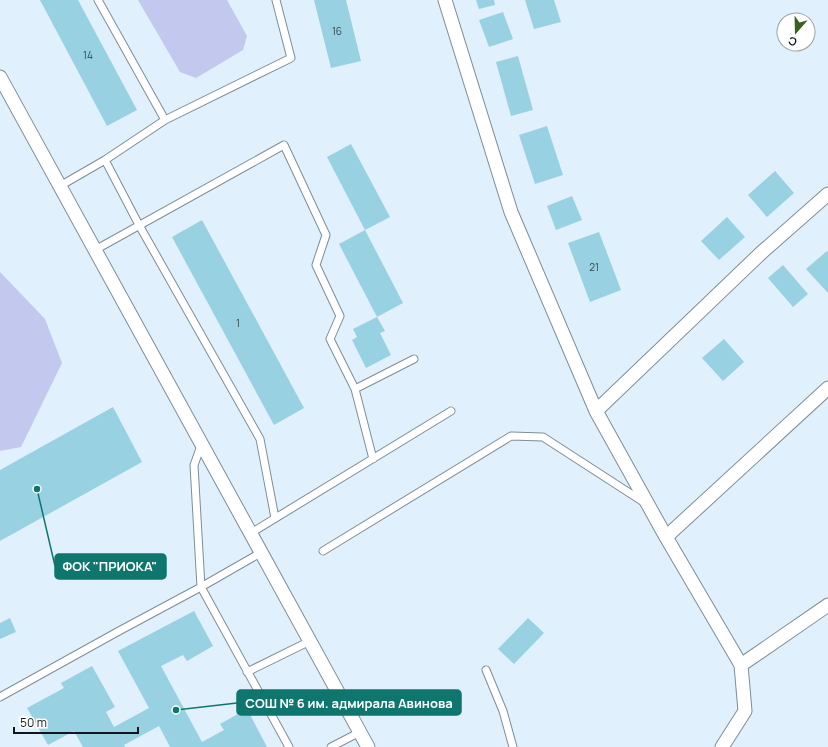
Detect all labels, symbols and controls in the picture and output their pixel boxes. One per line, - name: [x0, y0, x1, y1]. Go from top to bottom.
- north arrow: [776, 12, 816, 52]
- house number: 16: [332, 24, 342, 38]
- text: С: [786, 33, 799, 50]
- house number: 14: [83, 48, 93, 62]
- house number: 21: [589, 260, 599, 274]
- house number: 1: [236, 316, 240, 330]
- callout: ФОК "ПРИОКА": [55, 554, 166, 579]
- text: ФОК "ПРИОКА": [63, 557, 157, 575]
- callout: СОШ № 6 им. адмирала Авинова: [237, 690, 461, 715]
- text: СОШ № 6 им. адмирала Авинова: [245, 694, 453, 712]
- scale bar: [14, 709, 138, 735]
- text: 50 m: [20, 714, 47, 731]

